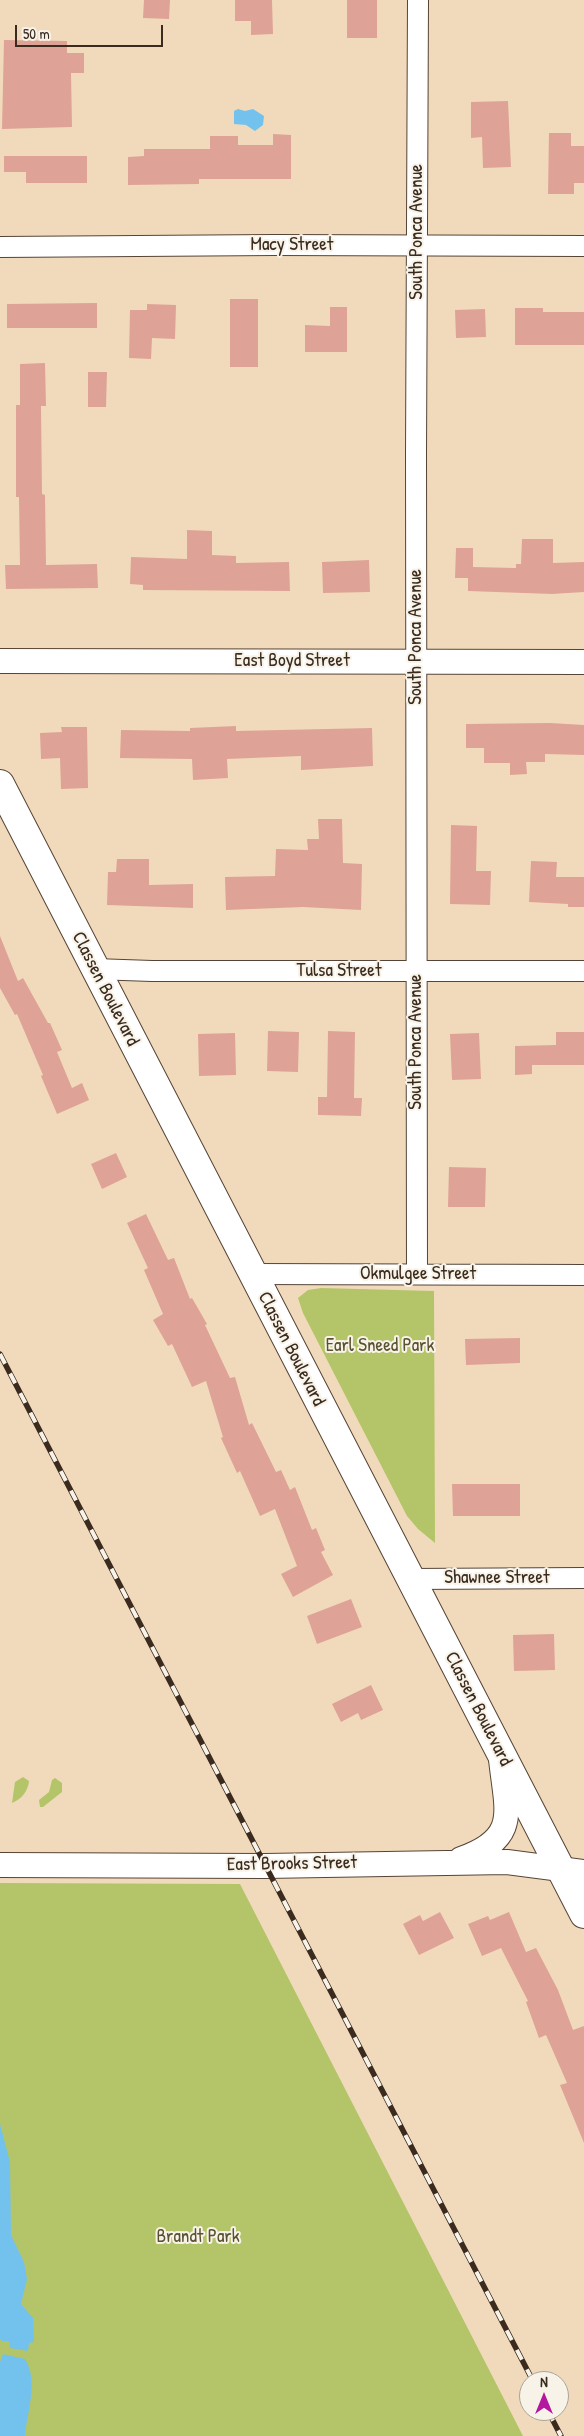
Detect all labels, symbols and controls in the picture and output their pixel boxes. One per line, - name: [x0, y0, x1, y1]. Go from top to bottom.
- scale bar: [18, 15, 165, 47]
- text: 50 m: [23, 23, 50, 44]
- street label: South Ponca Avenue: [406, 164, 428, 300]
- street label: Macy Street: [251, 234, 333, 256]
- street label: South Ponca Avenue: [405, 569, 427, 705]
- street label: East Boyd Street: [234, 650, 350, 672]
- street label: Classen Boulevard: [66, 928, 144, 1050]
- street label: Tulsa Street: [297, 960, 381, 982]
- street label: South Ponca Avenue: [405, 974, 427, 1110]
- street label: Okmulgee Street: [360, 1263, 476, 1285]
- street label: Classen Boulevard: [252, 1288, 330, 1410]
- park label: Earl Sneed Park: [326, 1335, 434, 1357]
- street label: Shawnee Street: [444, 1567, 550, 1589]
- street label: Classen Boulevard: [439, 1648, 517, 1770]
- street label: East Brooks Street: [227, 1851, 357, 1877]
- park label: Brandt Park: [156, 2226, 240, 2248]
- north arrow: [519, 2371, 569, 2421]
- text: N: [540, 2372, 548, 2391]

